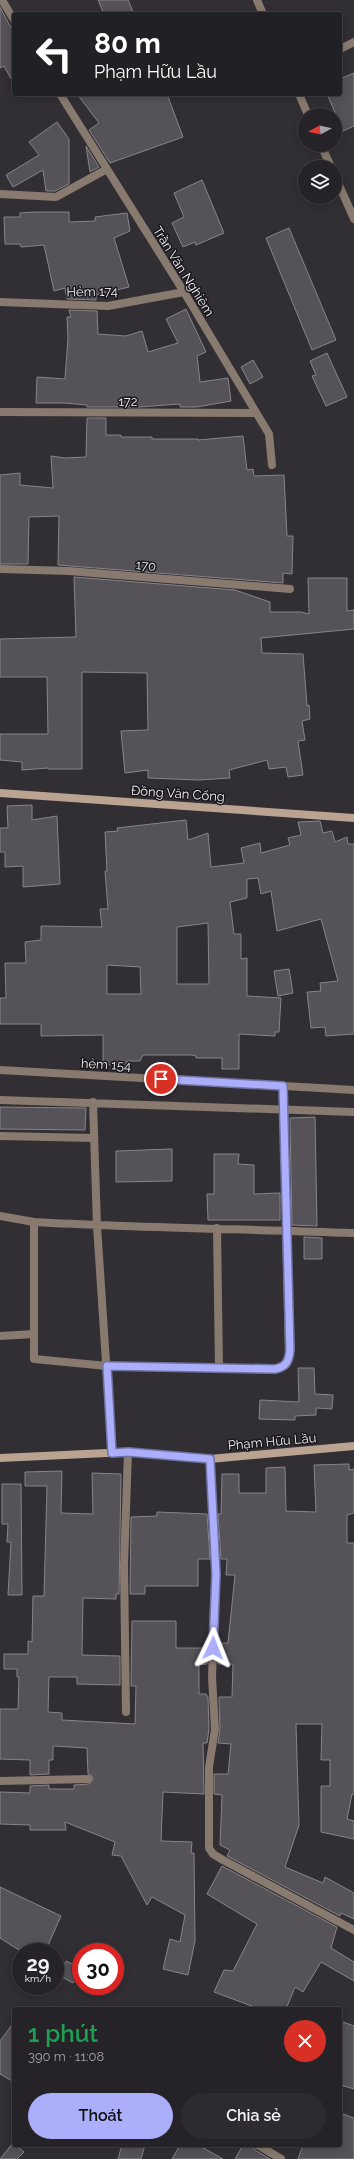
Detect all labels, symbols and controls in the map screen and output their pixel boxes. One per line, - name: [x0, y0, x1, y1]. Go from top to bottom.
- text: 80 m: [94, 27, 161, 60]
- icon: left: [28, 28, 80, 80]
- text: Phạm Hữu Lầu: [94, 61, 217, 82]
- north arrow: [298, 108, 342, 152]
- map controls: [298, 108, 342, 204]
- button: layers: [298, 160, 342, 204]
- street label: Trần Văn Nghiêm: [150, 224, 217, 319]
- street label: Hẻm 174: [66, 284, 118, 299]
- street label: 172: [118, 394, 138, 409]
- street label: 170: [135, 557, 157, 574]
- street label: Đồng Văn Cống: [131, 783, 225, 804]
- street label: hẻm 154: [80, 1056, 131, 1073]
- pin: [144, 1062, 178, 1096]
- icon: arrive: [150, 1068, 172, 1090]
- street label: Phạm Hữu Lầu: [227, 1430, 317, 1453]
- position arrow: [192, 1627, 234, 1669]
- speed limit sign: 30: [72, 1943, 124, 1995]
- text: 29: [26, 1952, 50, 1976]
- text: km/h: [25, 1973, 51, 1984]
- text: 1 phút: [28, 2019, 98, 2048]
- button: close: [284, 2020, 326, 2062]
- text: 390 m · 11:08: [28, 2049, 104, 2064]
- button: Thoát: [28, 2093, 173, 2139]
- button: Chia sẻ: [181, 2093, 326, 2139]

